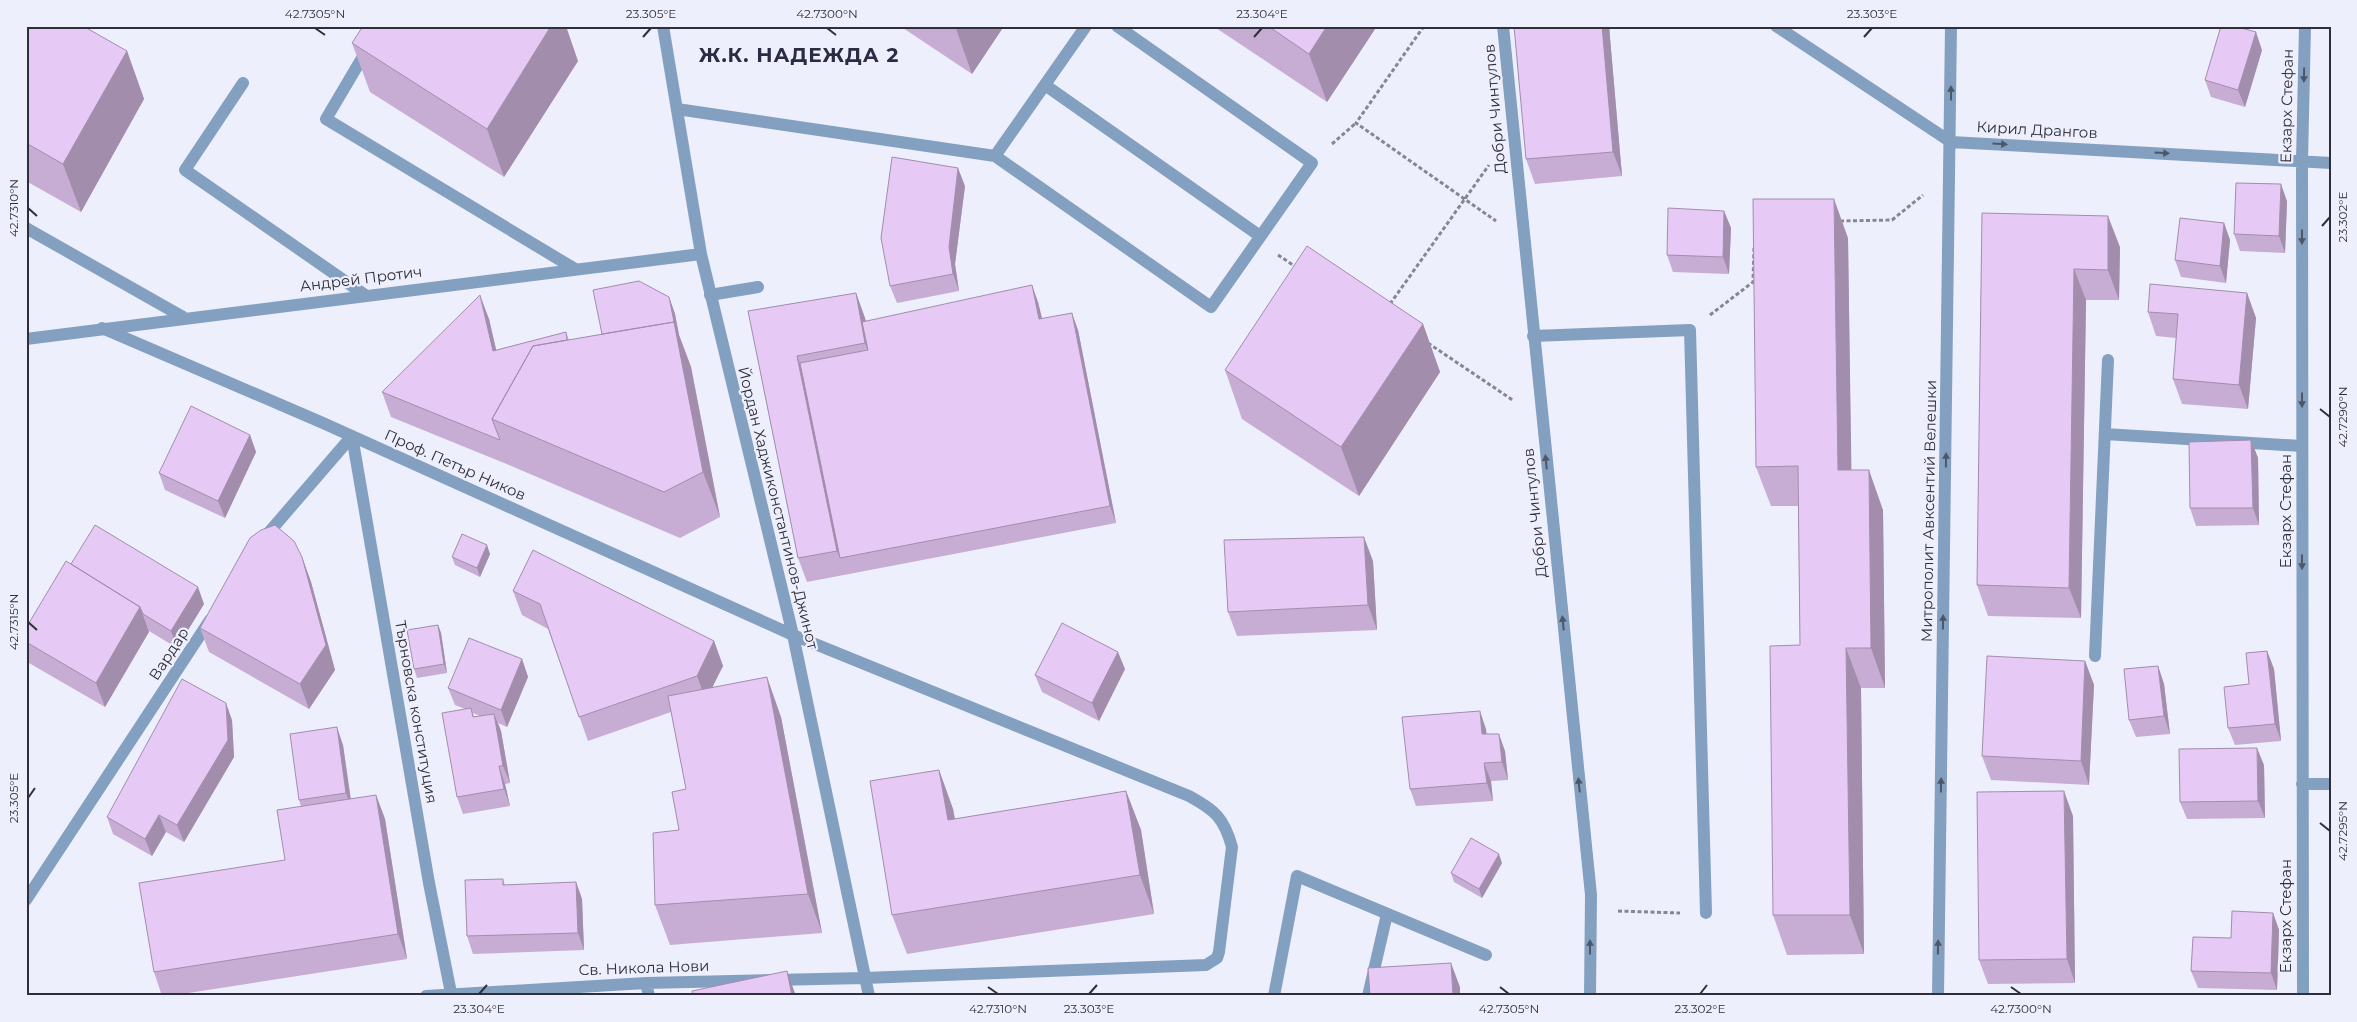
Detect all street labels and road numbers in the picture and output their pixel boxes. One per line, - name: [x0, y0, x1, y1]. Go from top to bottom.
- street label: Добри Чинтулов: [1479, 43, 1510, 175]
- street label: Екзарх Стефан: [2276, 49, 2297, 163]
- street label: Кирил Дрангов: [1976, 117, 2098, 142]
- street label: Андрей Протич: [299, 262, 423, 295]
- street label: Йордан Хаджиконстантинов-Джинот: [734, 365, 823, 652]
- street label: Митрополит Авксентий Велешки: [1917, 380, 1940, 642]
- street label: Проф. Петър Ников: [382, 425, 529, 504]
- street label: Добри Чинтулов: [1518, 447, 1551, 579]
- street label: Екзарх Стефан: [2276, 454, 2295, 568]
- street label: Търновска конституция: [391, 619, 442, 805]
- street label: Вардар: [145, 624, 193, 684]
- street label: Екзарх Стефан: [2276, 859, 2295, 973]
- street label: Св. Никола Нови: [578, 956, 710, 979]

